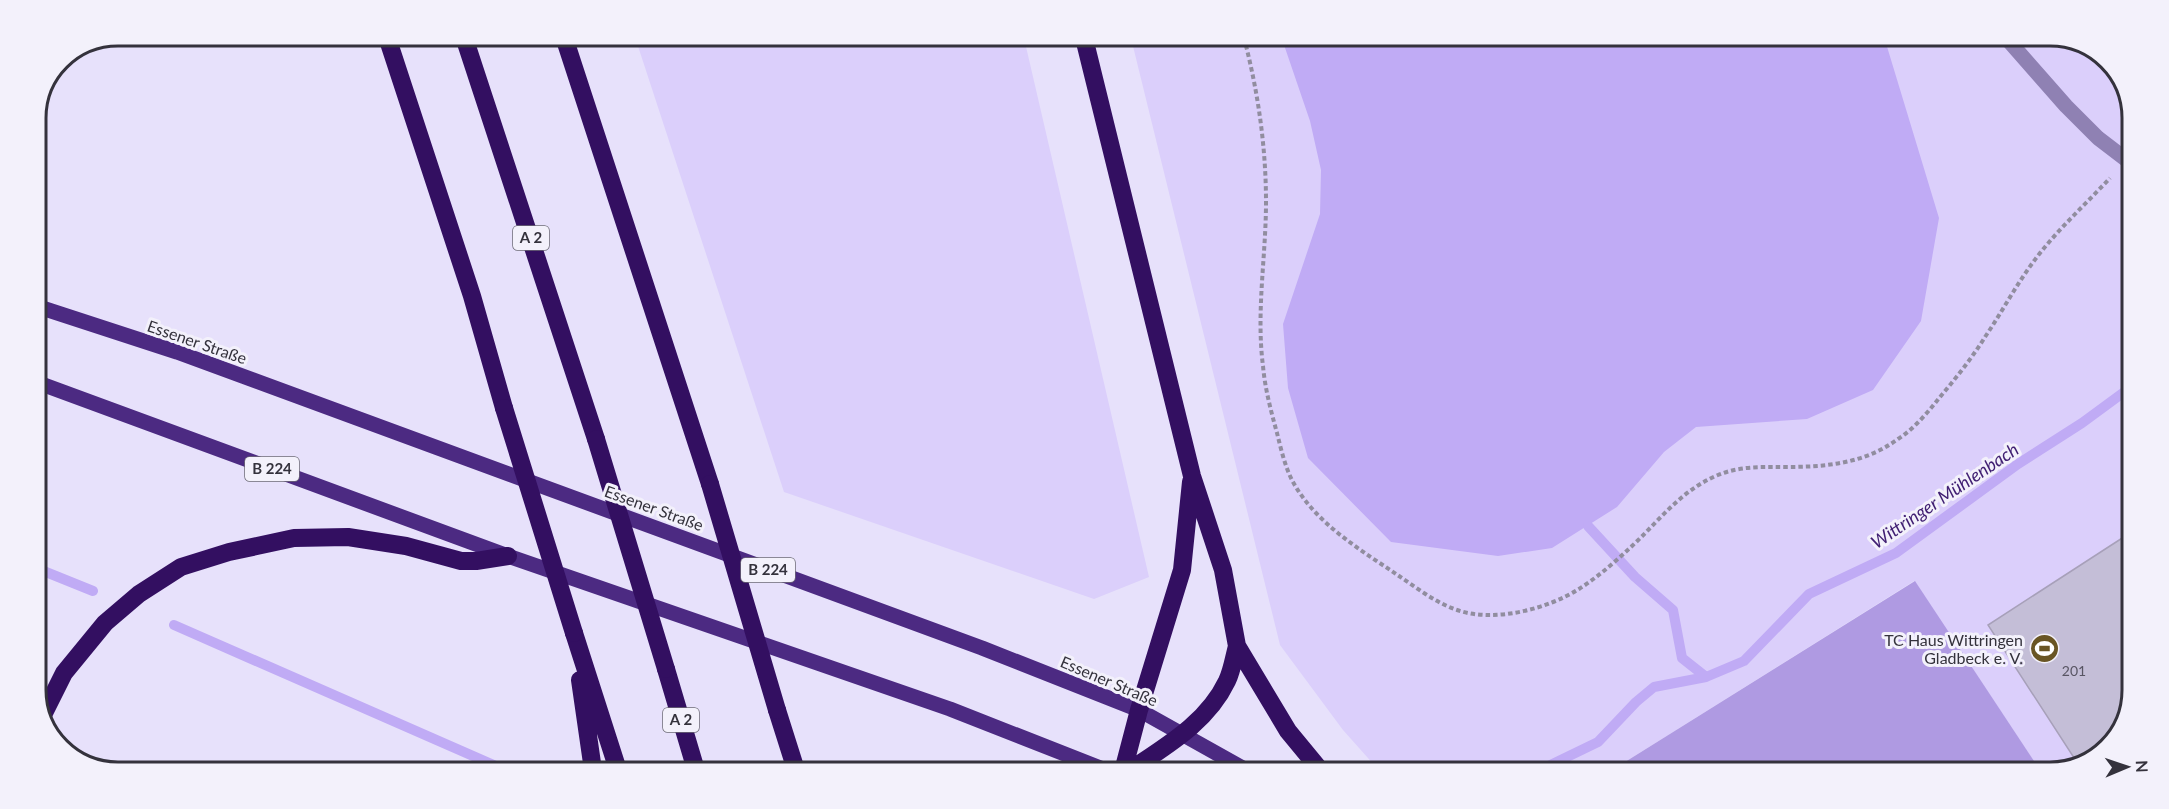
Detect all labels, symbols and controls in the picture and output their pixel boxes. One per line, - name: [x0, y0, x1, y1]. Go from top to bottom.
- road number: A 2: [513, 226, 549, 250]
- street label: Essener Straße: [145, 316, 249, 367]
- water label: Wittringer Mühlenbach: [1867, 438, 2022, 553]
- road number: B 224: [245, 457, 299, 481]
- street label: Essener Straße: [602, 481, 706, 534]
- road number: B 224: [741, 558, 795, 582]
- place label: TC Haus Wittringen Gladbeck e. V.: [1884, 630, 2023, 667]
- sports icon: TC Haus Wittringen Gladbeck e. V.: [2028, 633, 2060, 665]
- street label: Essener Straße: [1058, 652, 1161, 710]
- house number: 201: [2062, 662, 2086, 679]
- road number: A 2: [663, 708, 699, 732]
- north arrow: [2097, 737, 2157, 797]
- text: N: [2133, 760, 2152, 773]

